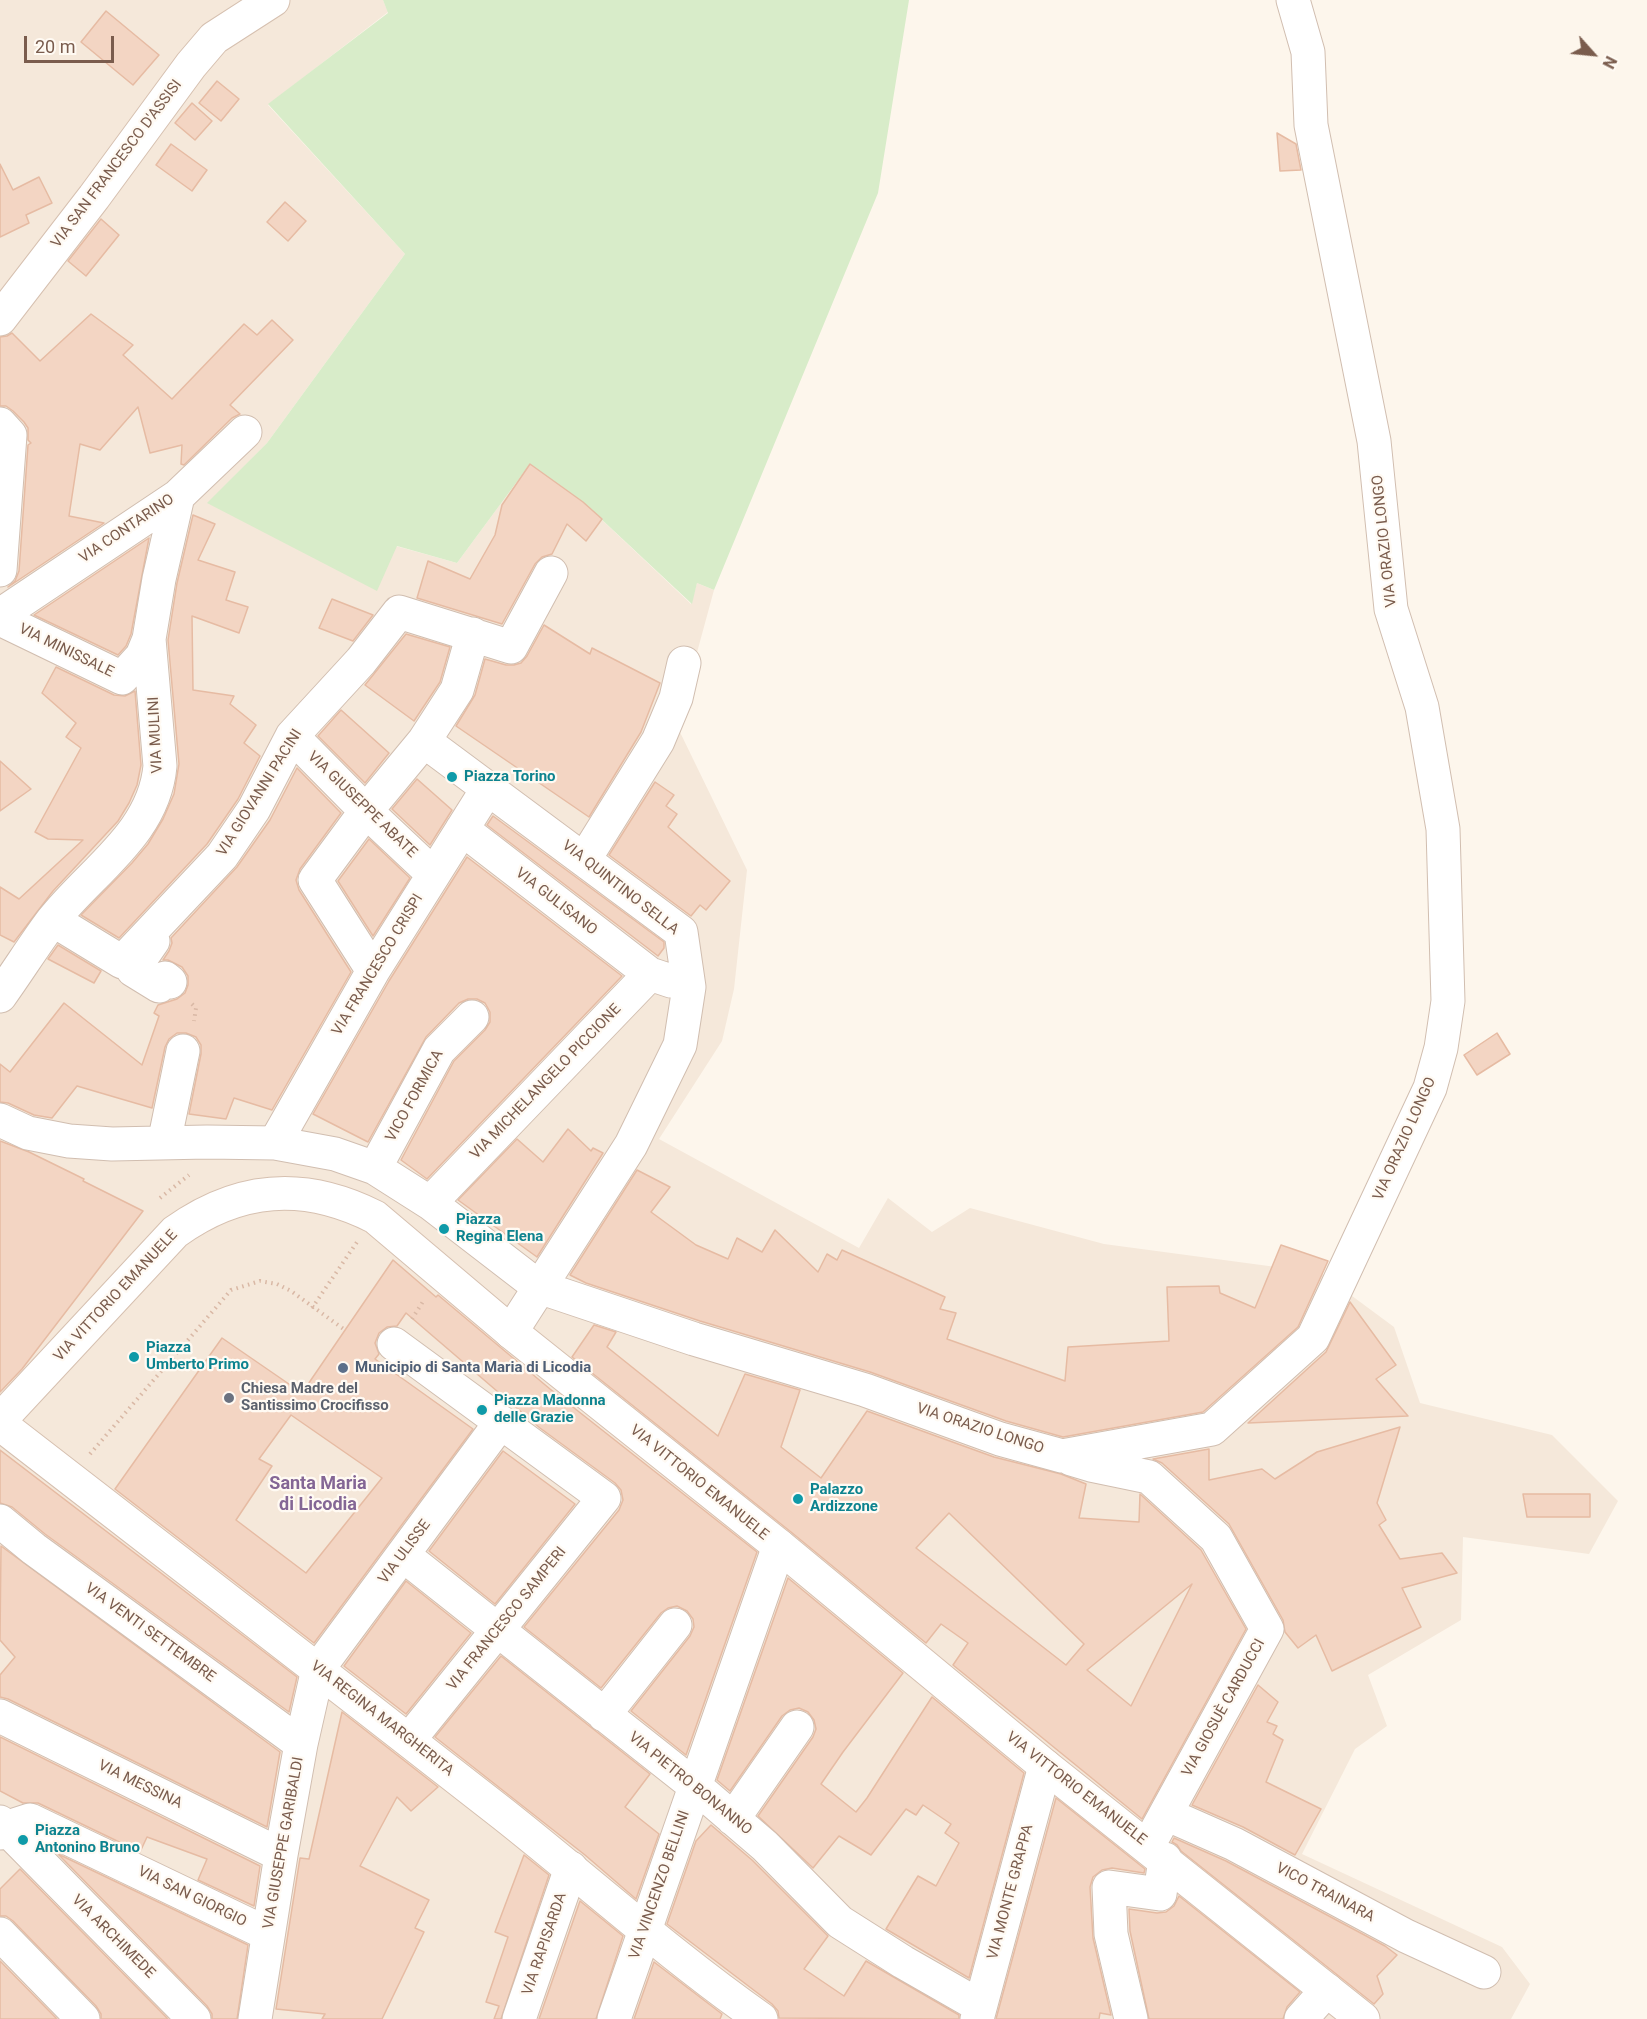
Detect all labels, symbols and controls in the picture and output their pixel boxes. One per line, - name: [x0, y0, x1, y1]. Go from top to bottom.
- scale bar: [27, 24, 117, 62]
- north arrow: [1563, 24, 1623, 84]
- text: 20 m: [35, 36, 75, 57]
- text: N: [1598, 53, 1621, 72]
- street label: VIA SAN FRANCESCO D'ASSISI: [48, 76, 186, 252]
- street label: VIA ORAZIO LONGO: [1369, 474, 1401, 608]
- street label: VIA CONTARINO: [76, 491, 178, 567]
- street label: VIA MINISSALE: [16, 620, 116, 682]
- street label: VIA MULINI: [145, 696, 167, 774]
- street label: VIA GIOVANNI PACINI: [214, 726, 306, 860]
- street label: VIA GIUSEPPE ABATE: [303, 748, 421, 862]
- place label: Piazza Torino: [464, 768, 556, 786]
- marker: Piazza Torino: [445, 770, 459, 784]
- street label: VIA QUINTINO SELLA: [558, 837, 682, 939]
- street label: VIA GULISANO: [511, 864, 601, 940]
- street label: VIA FRANCESCO CRISPI: [329, 891, 427, 1039]
- street label: VIA MICHELANGELO PICCIONE: [467, 1000, 625, 1164]
- street label: VICO FORMICA: [382, 1047, 448, 1145]
- street label: VIA ORAZIO LONGO: [1370, 1075, 1440, 1203]
- place label: Piazza Regina Elena: [456, 1211, 543, 1246]
- marker: Piazza Regina Elena: [437, 1222, 451, 1236]
- street label: VIA VITTORIO EMANUELE: [50, 1226, 182, 1366]
- place label: Piazza Umberto Primo: [146, 1339, 249, 1374]
- marker: Piazza Umberto Primo: [127, 1350, 141, 1364]
- place label: Municipio di Santa Maria di Licodia: [355, 1359, 591, 1377]
- marker: Municipio di Santa Maria di Licodia: [336, 1361, 350, 1375]
- place label: Chiesa Madre del Santissimo Crocifisso: [241, 1380, 389, 1415]
- marker: Chiesa Madre del Santissimo Crocifisso: [222, 1391, 236, 1405]
- place label: Piazza Madonna delle Grazie: [494, 1392, 606, 1427]
- street label: VIA ORAZIO LONGO: [914, 1400, 1046, 1458]
- marker: Piazza Madonna delle Grazie: [475, 1403, 489, 1417]
- street label: VIA VITTORIO EMANUELE: [626, 1421, 772, 1545]
- district label: Santa Maria di Licodia: [269, 1473, 367, 1516]
- place label: Palazzo Ardizzone: [810, 1481, 878, 1516]
- marker: Palazzo Ardizzone: [791, 1492, 805, 1506]
- street label: VIA ULISSE: [375, 1516, 435, 1588]
- street label: VIA FRANCESCO SAMPERI: [444, 1544, 570, 1694]
- street label: VIA VENTI SETTEMBRE: [81, 1580, 219, 1686]
- street label: VIA GIOSUÈ CARDUCCI: [1179, 1636, 1269, 1780]
- street label: VIA REGINA MARGHERITA: [307, 1658, 457, 1780]
- street label: VIA PIETRO BONANNO: [625, 1729, 755, 1839]
- street label: VIA VITTORIO EMANUELE: [1002, 1729, 1150, 1849]
- street label: VIA GIUSEPPE GARIBALDI: [260, 1756, 308, 1930]
- street label: VIA MESSINA: [95, 1757, 185, 1813]
- street label: VIA VINCENZO BELLINI: [626, 1808, 694, 1962]
- place label: Piazza Antonino Bruno: [35, 1822, 140, 1857]
- street label: VIA MONTE GRAPPA: [984, 1822, 1038, 1962]
- marker: Piazza Antonino Bruno: [16, 1833, 30, 1847]
- street label: VICO TRAINARA: [1273, 1859, 1377, 1927]
- street label: VIA SAN GIORGIO: [135, 1863, 249, 1931]
- street label: VIA RAPISARDA: [519, 1890, 571, 1998]
- street label: VIA ARCHIMEDE: [67, 1891, 159, 1983]

